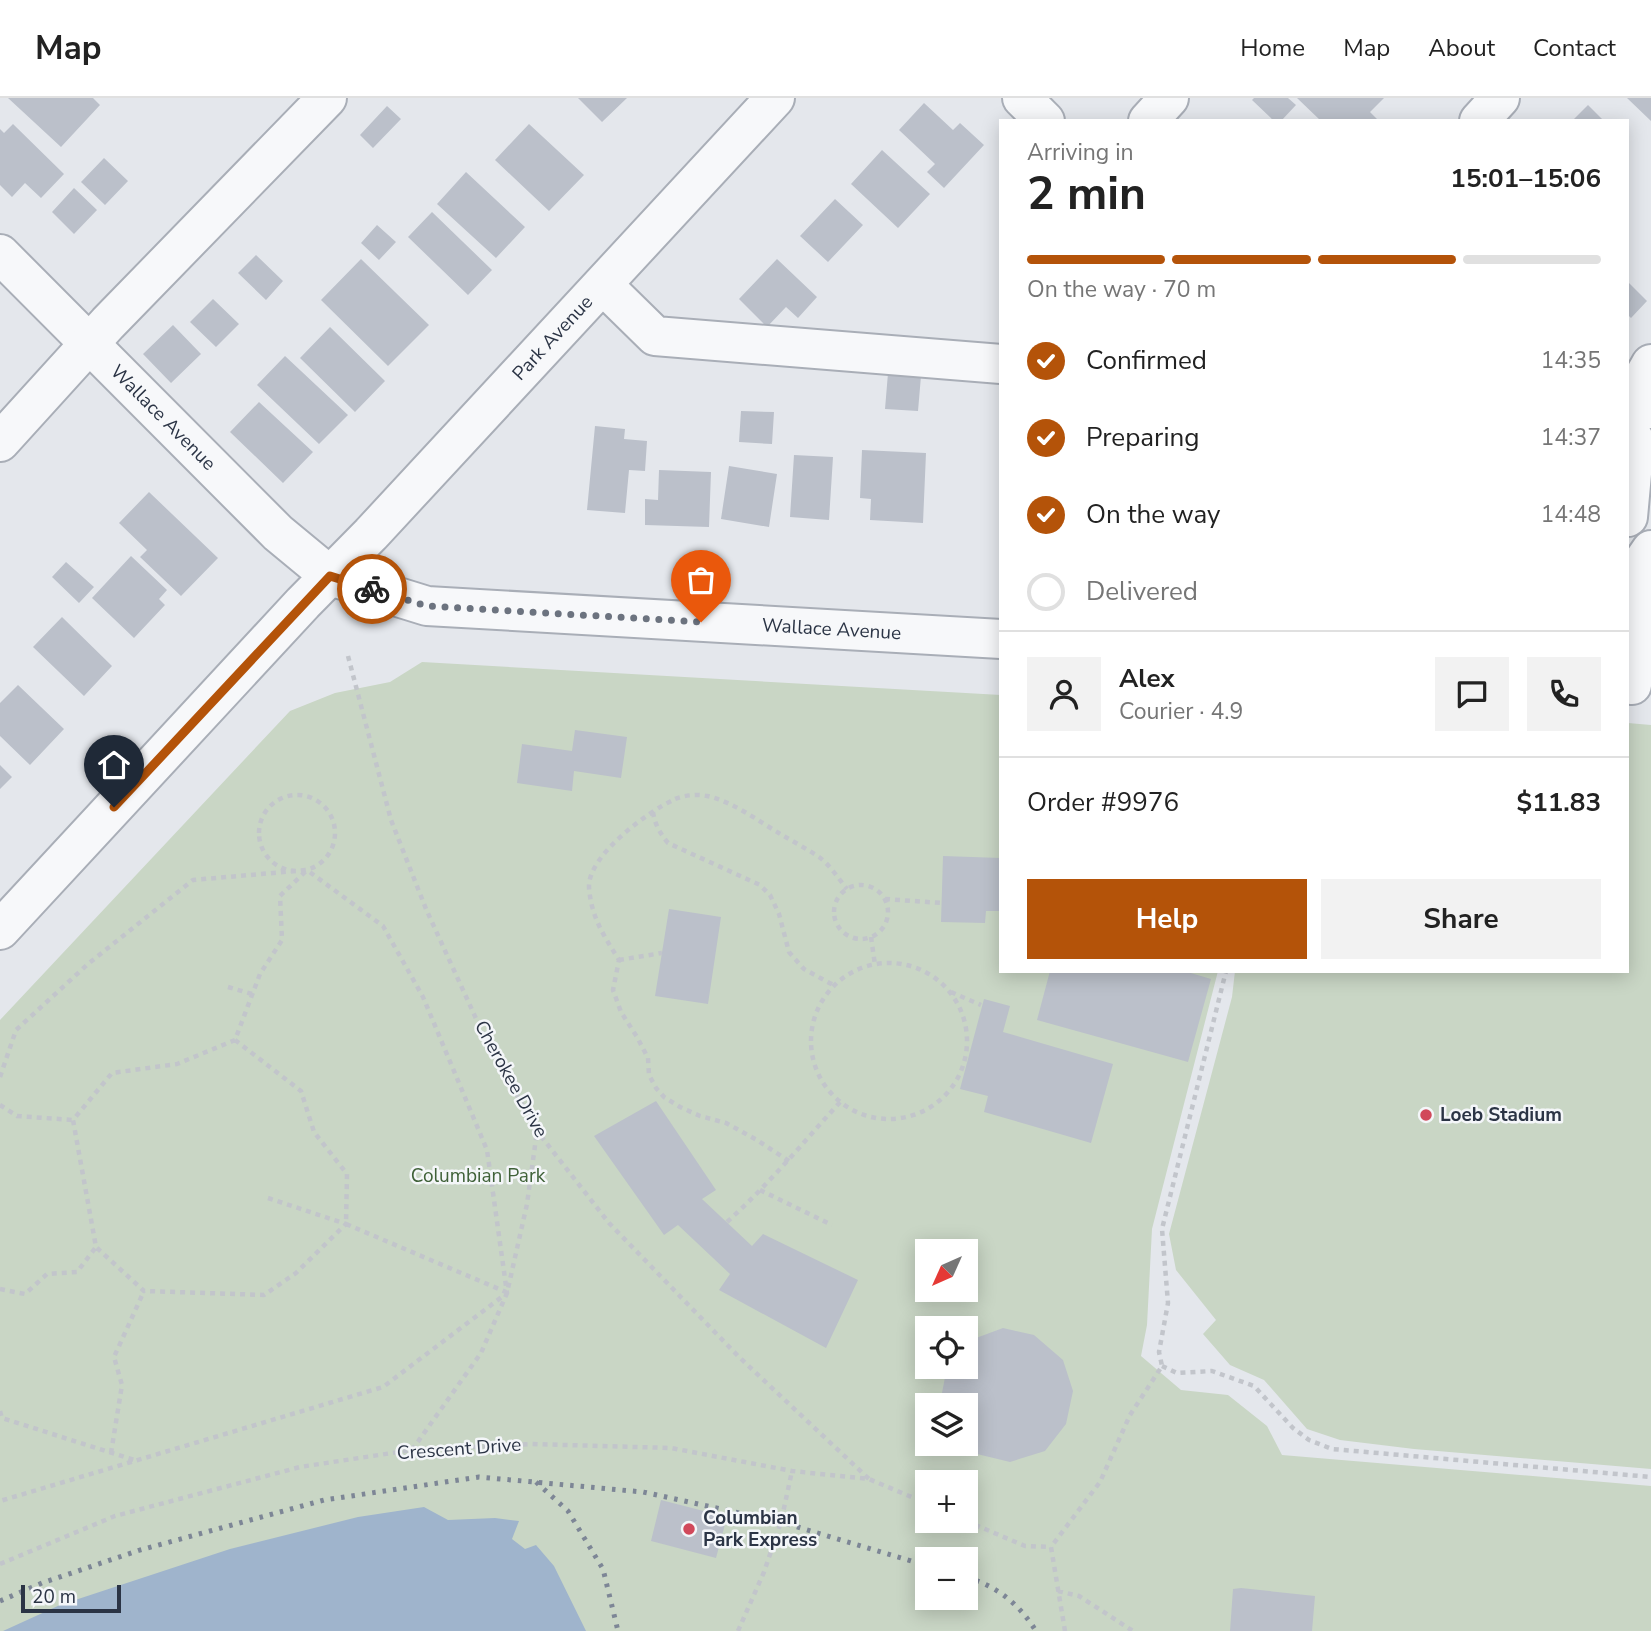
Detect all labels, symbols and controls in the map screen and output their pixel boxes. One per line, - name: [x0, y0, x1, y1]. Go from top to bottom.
- text: Map: [35, 26, 102, 71]
- text: Home: [1240, 32, 1305, 64]
- text: Map: [1343, 32, 1390, 64]
- text: About: [1428, 32, 1495, 64]
- text: Contact: [1533, 32, 1616, 64]
- text: Arriving in: [1027, 137, 1134, 168]
- text: 15:01–15:06: [1450, 161, 1601, 196]
- text: 2 min: [1027, 162, 1146, 225]
- text: On the way · 70 m: [1027, 274, 1216, 305]
- street label: Park Avenue: [507, 290, 599, 386]
- icon: check: [1027, 342, 1065, 380]
- text: Confirmed: [1086, 343, 1207, 378]
- text: 14:35: [1541, 345, 1601, 376]
- street label: Wallace Avenue: [105, 359, 222, 476]
- icon: check: [1027, 419, 1065, 457]
- text: Preparing: [1086, 420, 1199, 455]
- text: 14:37: [1541, 422, 1601, 453]
- icon: check: [1027, 496, 1065, 534]
- text: On the way: [1086, 497, 1220, 532]
- text: 14:48: [1541, 499, 1601, 530]
- pin: [671, 550, 731, 622]
- courier: [337, 554, 407, 624]
- icon: bag: [682, 561, 720, 599]
- icon: bike: [353, 570, 391, 608]
- text: Delivered: [1086, 574, 1198, 609]
- street label: Wallace Avenue: [761, 612, 902, 646]
- button: person: [1027, 657, 1101, 731]
- button: chat: [1435, 657, 1509, 731]
- button: phone: [1527, 657, 1601, 731]
- text: Alex: [1119, 661, 1175, 696]
- text: Courier · 4.9: [1119, 696, 1243, 727]
- pin: [84, 735, 144, 807]
- icon: home: [95, 746, 133, 784]
- text: Order #9976: [1027, 785, 1179, 820]
- text: $11.83: [1517, 785, 1601, 820]
- button: Help: [1027, 879, 1307, 959]
- button: Share: [1321, 879, 1601, 959]
- street label: Cherokee Drive: [468, 1016, 554, 1142]
- place label: Loeb Stadium: [1440, 1102, 1562, 1128]
- marker: Loeb Stadium: [1418, 1107, 1434, 1123]
- park label: Columbian Park: [411, 1163, 546, 1189]
- north arrow: [915, 1239, 978, 1302]
- map controls: [915, 1239, 978, 1610]
- button: locate: [915, 1316, 978, 1379]
- button: layers: [915, 1393, 978, 1456]
- street label: Crescent Drive: [396, 1432, 522, 1466]
- button: +: [915, 1470, 978, 1533]
- place label: Columbian Park Express: [703, 1505, 817, 1553]
- marker: Columbian Park Express: [681, 1521, 697, 1537]
- button: −: [915, 1547, 978, 1610]
- scale bar: [21, 1582, 121, 1614]
- text: 20 m: [32, 1584, 76, 1610]

